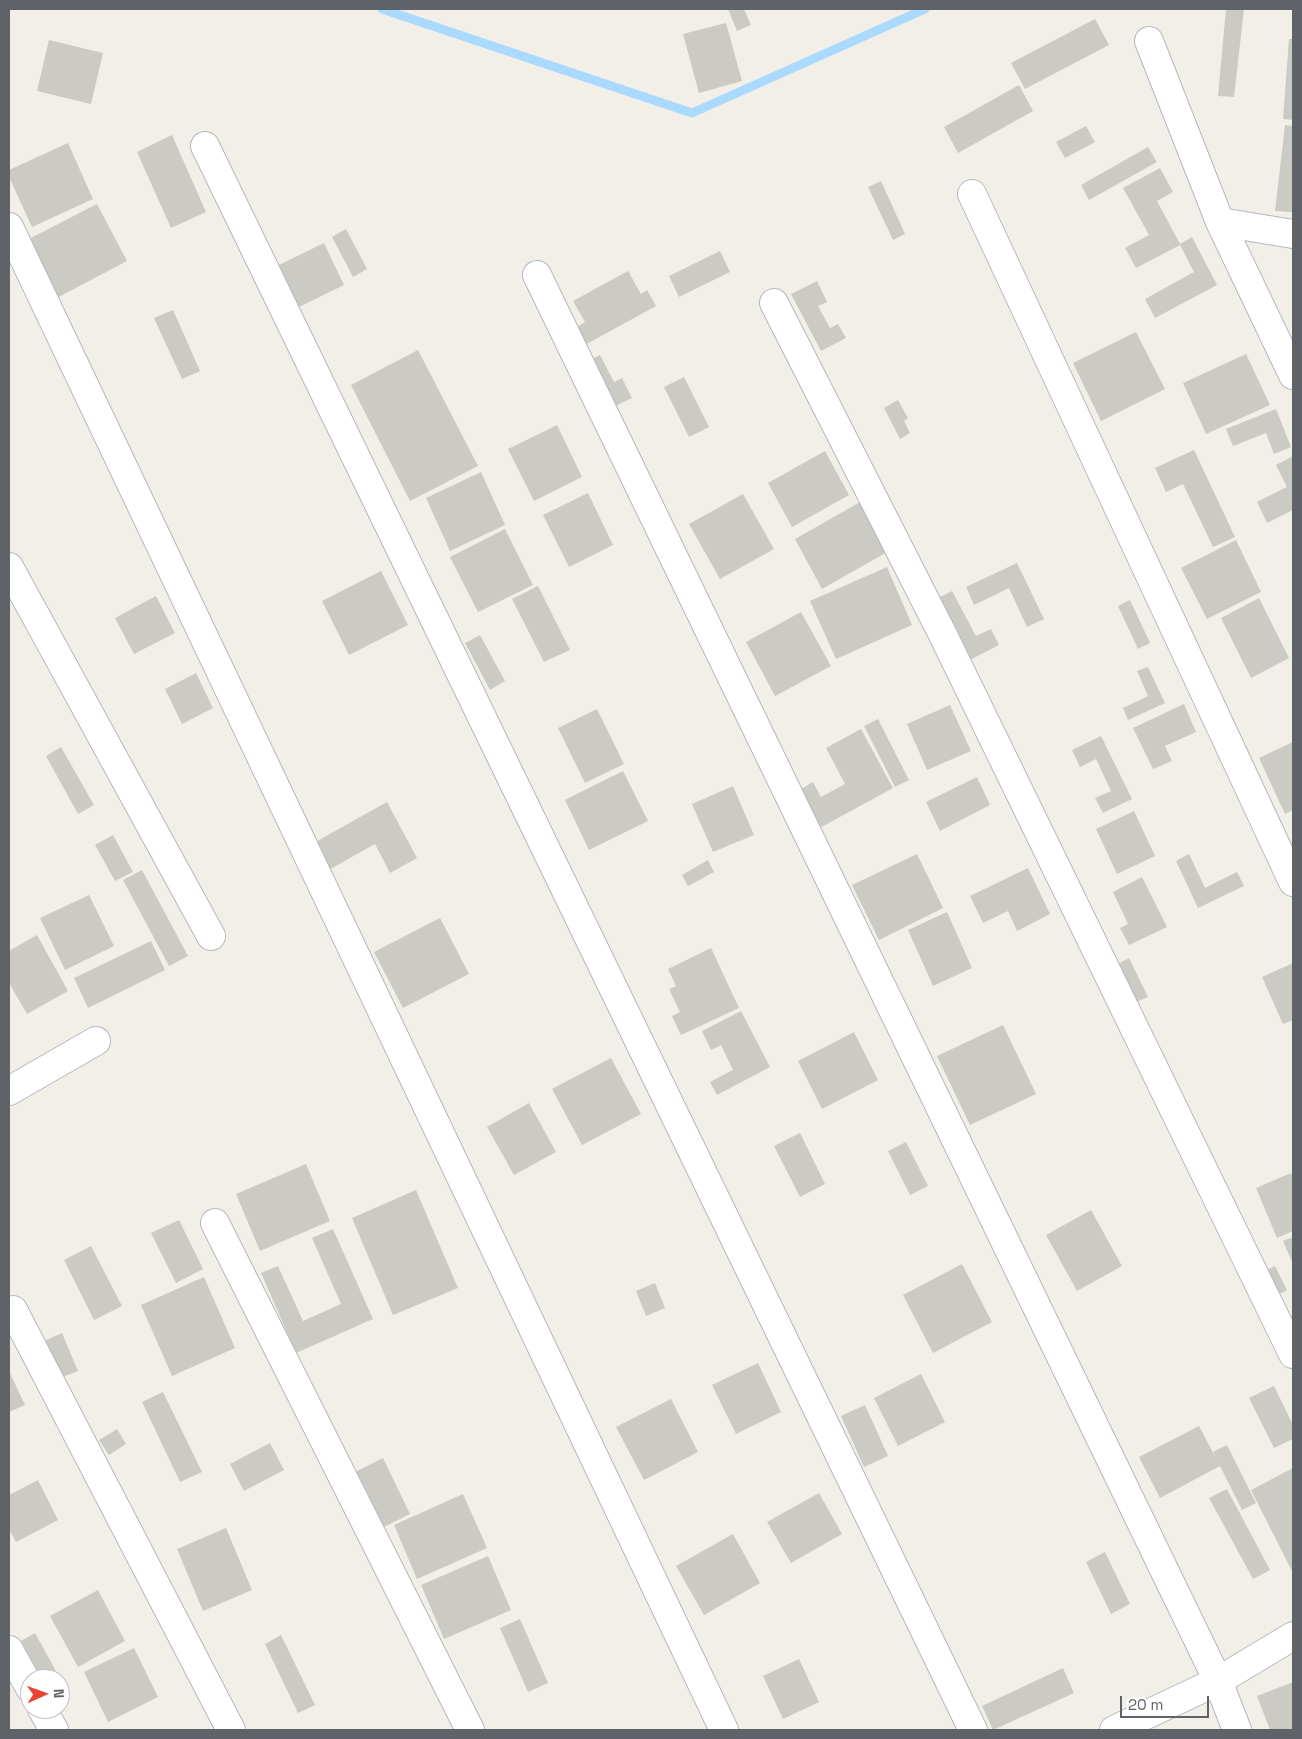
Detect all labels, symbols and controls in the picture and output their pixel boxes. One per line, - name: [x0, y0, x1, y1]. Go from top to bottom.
- north arrow: [20, 1669, 70, 1719]
- scale bar: [1122, 1686, 1211, 1718]
- text: N: [50, 1688, 68, 1699]
- text: 20 m: [1128, 1695, 1163, 1714]

